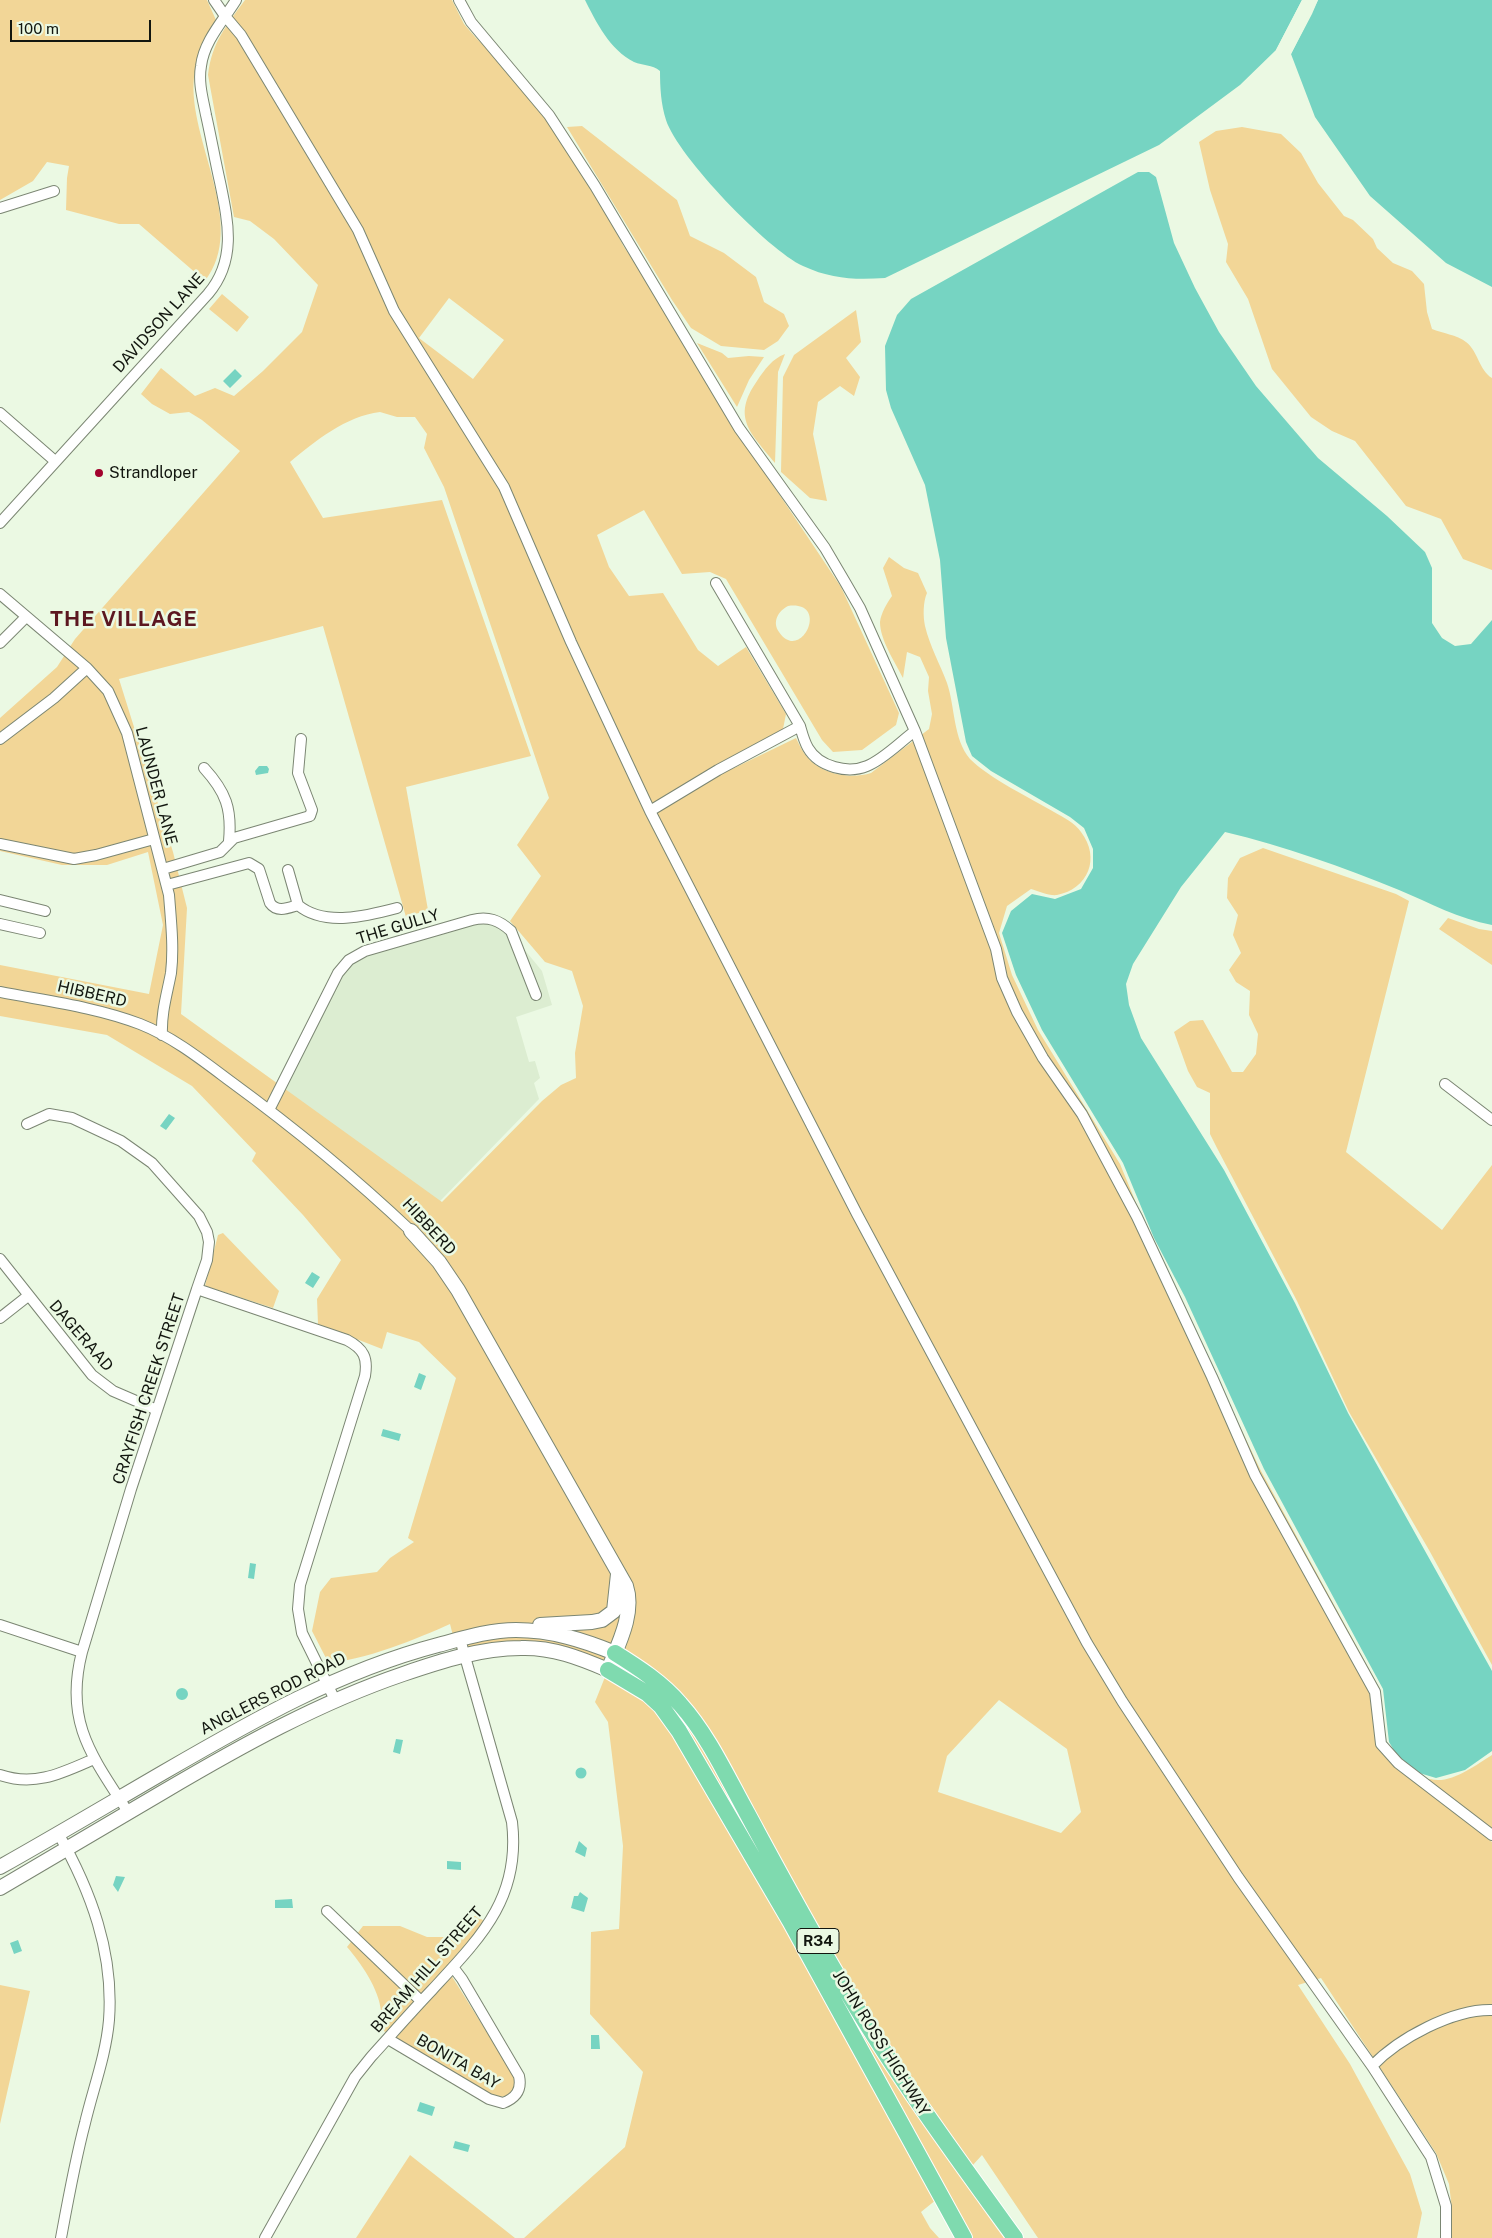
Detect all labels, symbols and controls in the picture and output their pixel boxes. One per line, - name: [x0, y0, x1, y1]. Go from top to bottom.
- scale bar: [12, 10, 154, 42]
- text: 100 m: [18, 20, 59, 37]
- street label: DAVIDSON LANE: [109, 269, 209, 377]
- place label: Strandloper: [109, 463, 198, 483]
- marker: Strandloper: [93, 467, 105, 479]
- district label: THE VILLAGE: [49, 607, 199, 633]
- street label: LAUNDER LANE: [131, 724, 181, 848]
- street label: THE GULLY: [354, 905, 442, 949]
- street label: HIBBERD: [56, 977, 128, 1011]
- street label: HIBBERD: [398, 1195, 460, 1259]
- street label: CRAYFISH CREEK STREET: [109, 1291, 189, 1487]
- street label: DAGERAAD: [45, 1296, 117, 1376]
- street label: ANGLERS ROD ROAD: [197, 1649, 349, 1739]
- street label: BREAM HILL STREET: [367, 1903, 487, 2037]
- road number: R34: [797, 1928, 839, 1954]
- street label: JOHN ROSS HIGHWAY: [828, 1967, 934, 2119]
- street label: BONITA BAY: [413, 2030, 503, 2094]

